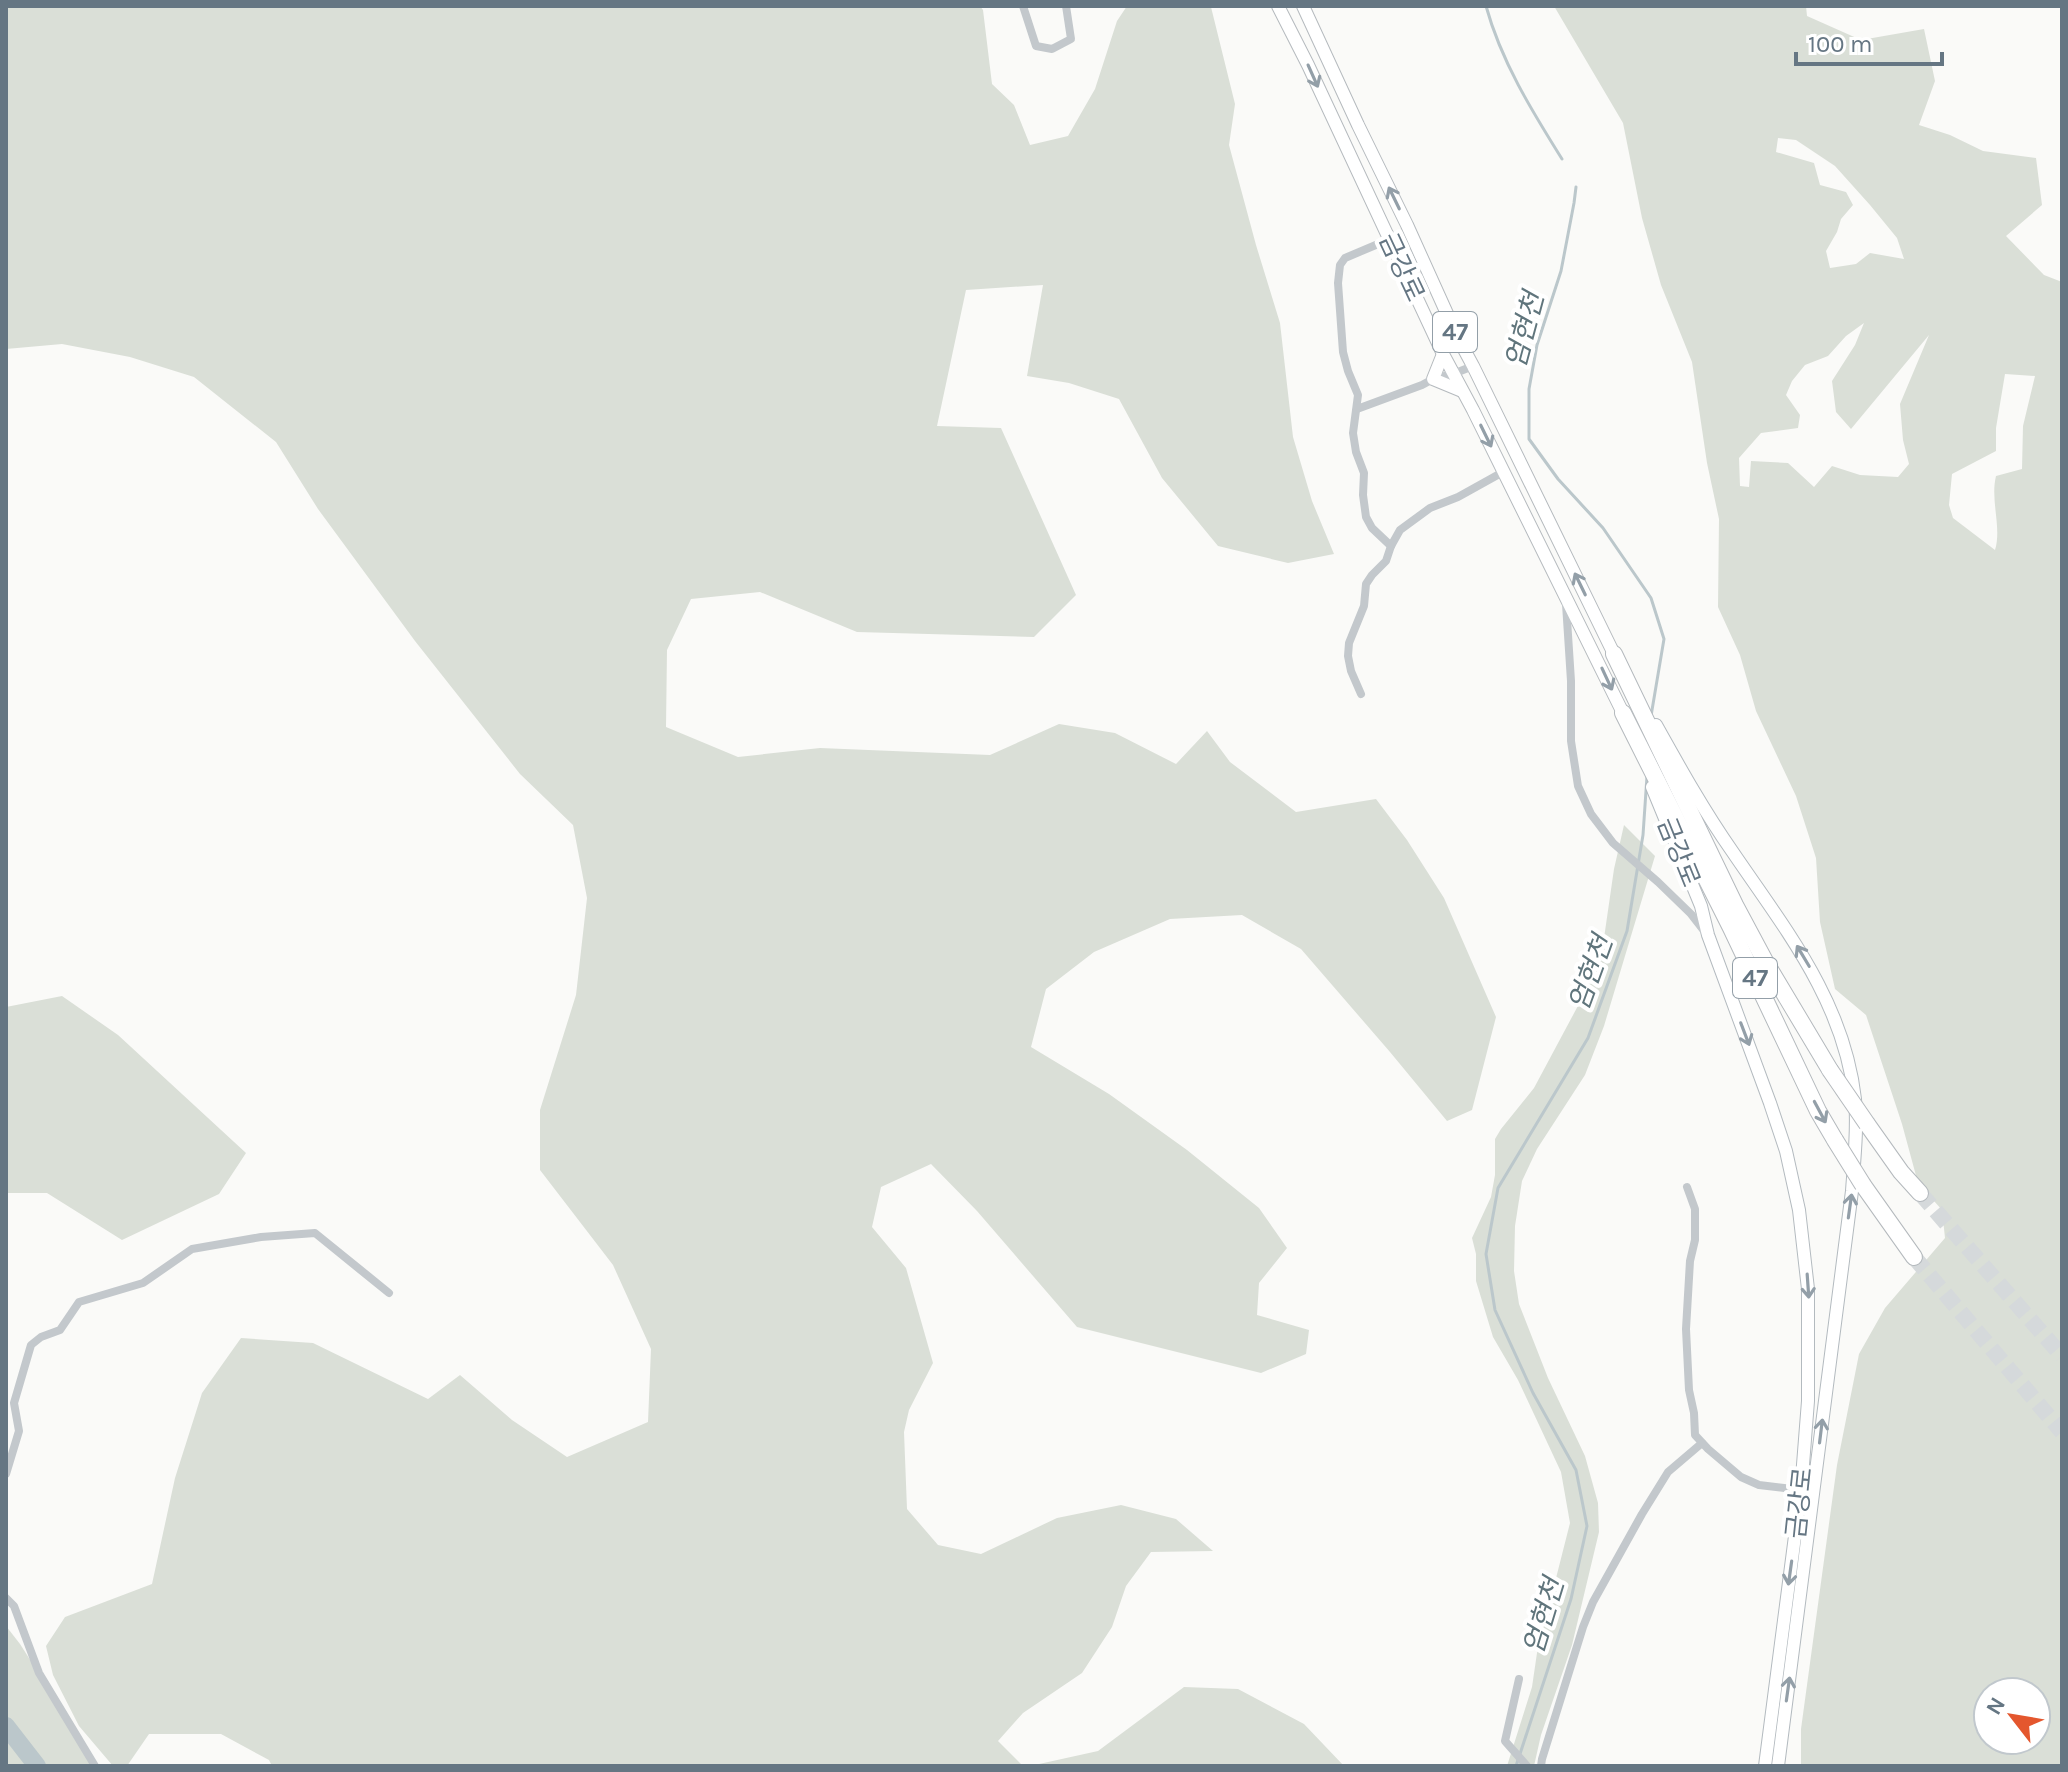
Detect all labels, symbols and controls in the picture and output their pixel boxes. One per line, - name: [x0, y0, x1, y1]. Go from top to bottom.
- scale bar: [1796, 16, 1942, 66]
- text: 100 m: [1808, 30, 1873, 58]
- one-way arrow: [1306, 63, 1321, 87]
- one-way arrow: [1386, 187, 1401, 211]
- street label: 금강로: [1372, 228, 1431, 306]
- water label: 엄현천: [1499, 285, 1551, 372]
- road number: 47: [1433, 312, 1477, 352]
- one-way arrow: [1478, 424, 1494, 448]
- one-way arrow: [1572, 572, 1587, 596]
- one-way arrow: [1600, 667, 1615, 691]
- street label: 금강로: [1651, 813, 1706, 891]
- water label: 엄현천: [1562, 928, 1620, 1015]
- one-way arrow: [1795, 945, 1811, 968]
- road number: 47: [1733, 958, 1777, 998]
- one-way arrow: [1739, 1022, 1753, 1046]
- one-way arrow: [1812, 1100, 1828, 1124]
- one-way arrow: [1843, 1193, 1858, 1220]
- one-way arrow: [1800, 1272, 1815, 1299]
- one-way arrow: [1814, 1418, 1829, 1445]
- street label: 금강로: [1780, 1466, 1819, 1540]
- one-way arrow: [1782, 1560, 1797, 1585]
- water label: 엄현천: [1516, 1571, 1572, 1658]
- one-way arrow: [1781, 1676, 1796, 1702]
- north arrow: [1972, 1676, 2052, 1756]
- text: N: [1981, 1693, 2011, 1720]

